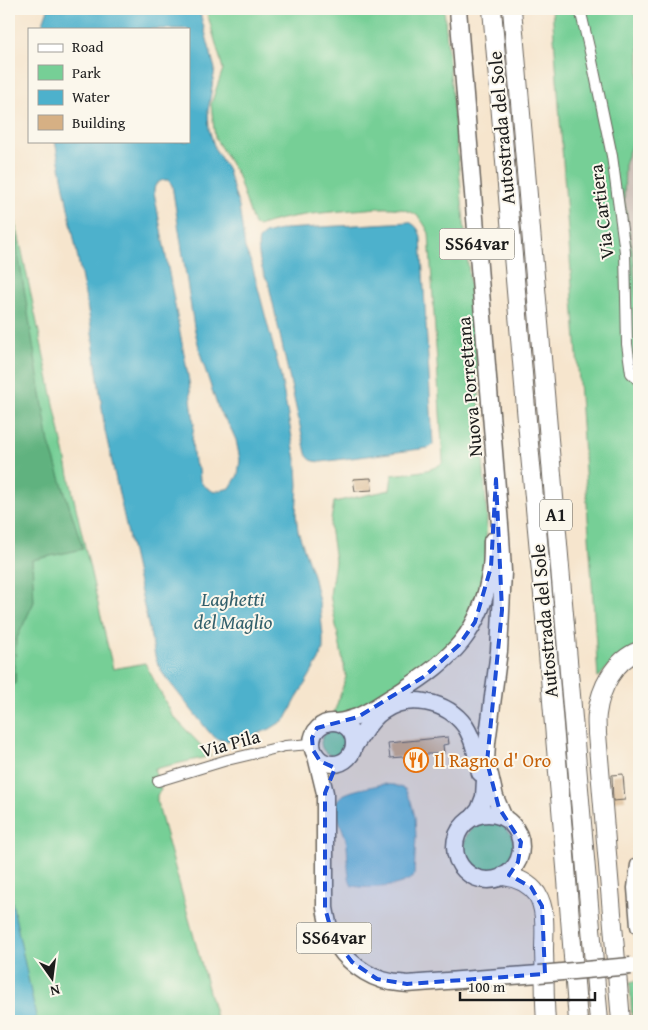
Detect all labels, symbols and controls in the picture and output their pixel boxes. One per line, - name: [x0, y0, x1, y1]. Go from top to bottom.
- legend: [28, 28, 190, 142]
- text: Road: [72, 36, 103, 57]
- street label: Autostrada del Sole: [480, 50, 522, 206]
- text: Park: [72, 62, 101, 83]
- text: Water: [72, 86, 110, 107]
- text: Building: [72, 112, 126, 133]
- street label: Via Cartiera: [581, 163, 621, 261]
- road number: SS64var: [440, 228, 514, 260]
- street label: Nuova Porrettana: [449, 316, 489, 458]
- road number: A1: [540, 500, 572, 530]
- street label: Autostrada del Sole: [523, 543, 565, 699]
- water label: Laghetti del Maglio: [194, 584, 273, 636]
- street label: Via Pila: [197, 722, 263, 764]
- place label: Il Ragno d' Oro: [434, 746, 551, 774]
- restaurant icon: Il Ragno d' Oro: [403, 747, 429, 773]
- road number: SS64var: [296, 922, 372, 954]
- north arrow: [28, 952, 78, 1002]
- scale bar: [460, 970, 596, 1002]
- text: 100 m: [468, 976, 506, 997]
- text: N: [48, 980, 62, 1002]

